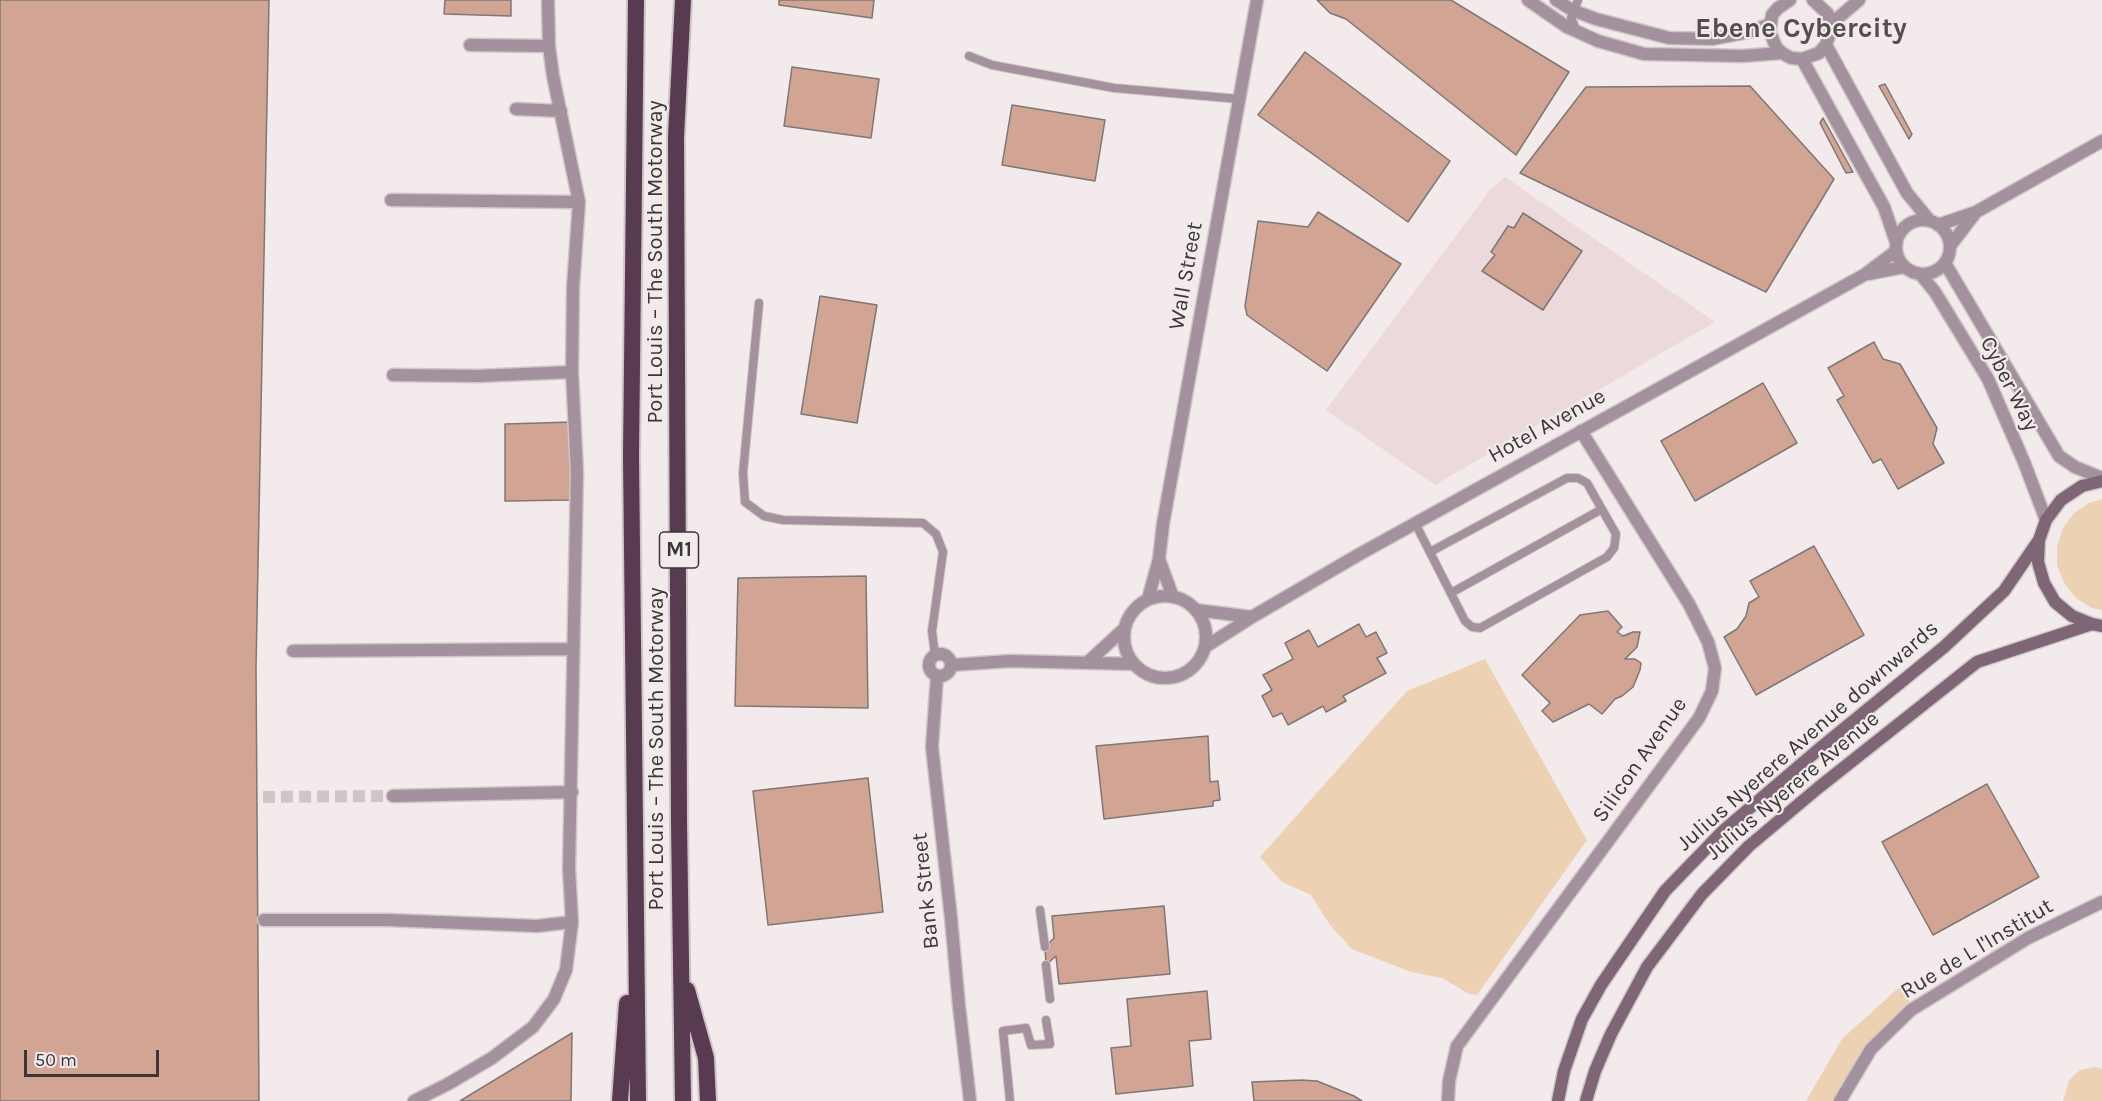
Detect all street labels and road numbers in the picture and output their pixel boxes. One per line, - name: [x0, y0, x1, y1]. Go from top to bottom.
- street label: Port Louis – The South Motorway: [643, 100, 669, 424]
- street label: Wall Street: [1164, 220, 1208, 332]
- street label: Cyber Way: [1974, 332, 2044, 436]
- street label: Hotel Avenue: [1484, 383, 1610, 469]
- road number: M1: [660, 532, 698, 568]
- street label: Port Louis – The South Motorway: [644, 587, 670, 911]
- street label: Julius Nyerere Avenue downwards: [1672, 615, 1944, 857]
- street label: Silicon Avenue: [1587, 692, 1693, 828]
- street label: Julius Nyerere Avenue: [1701, 706, 1885, 866]
- street label: Bank Street: [907, 831, 945, 951]
- street label: Rue de L l'Institut: [1896, 893, 2058, 1005]

